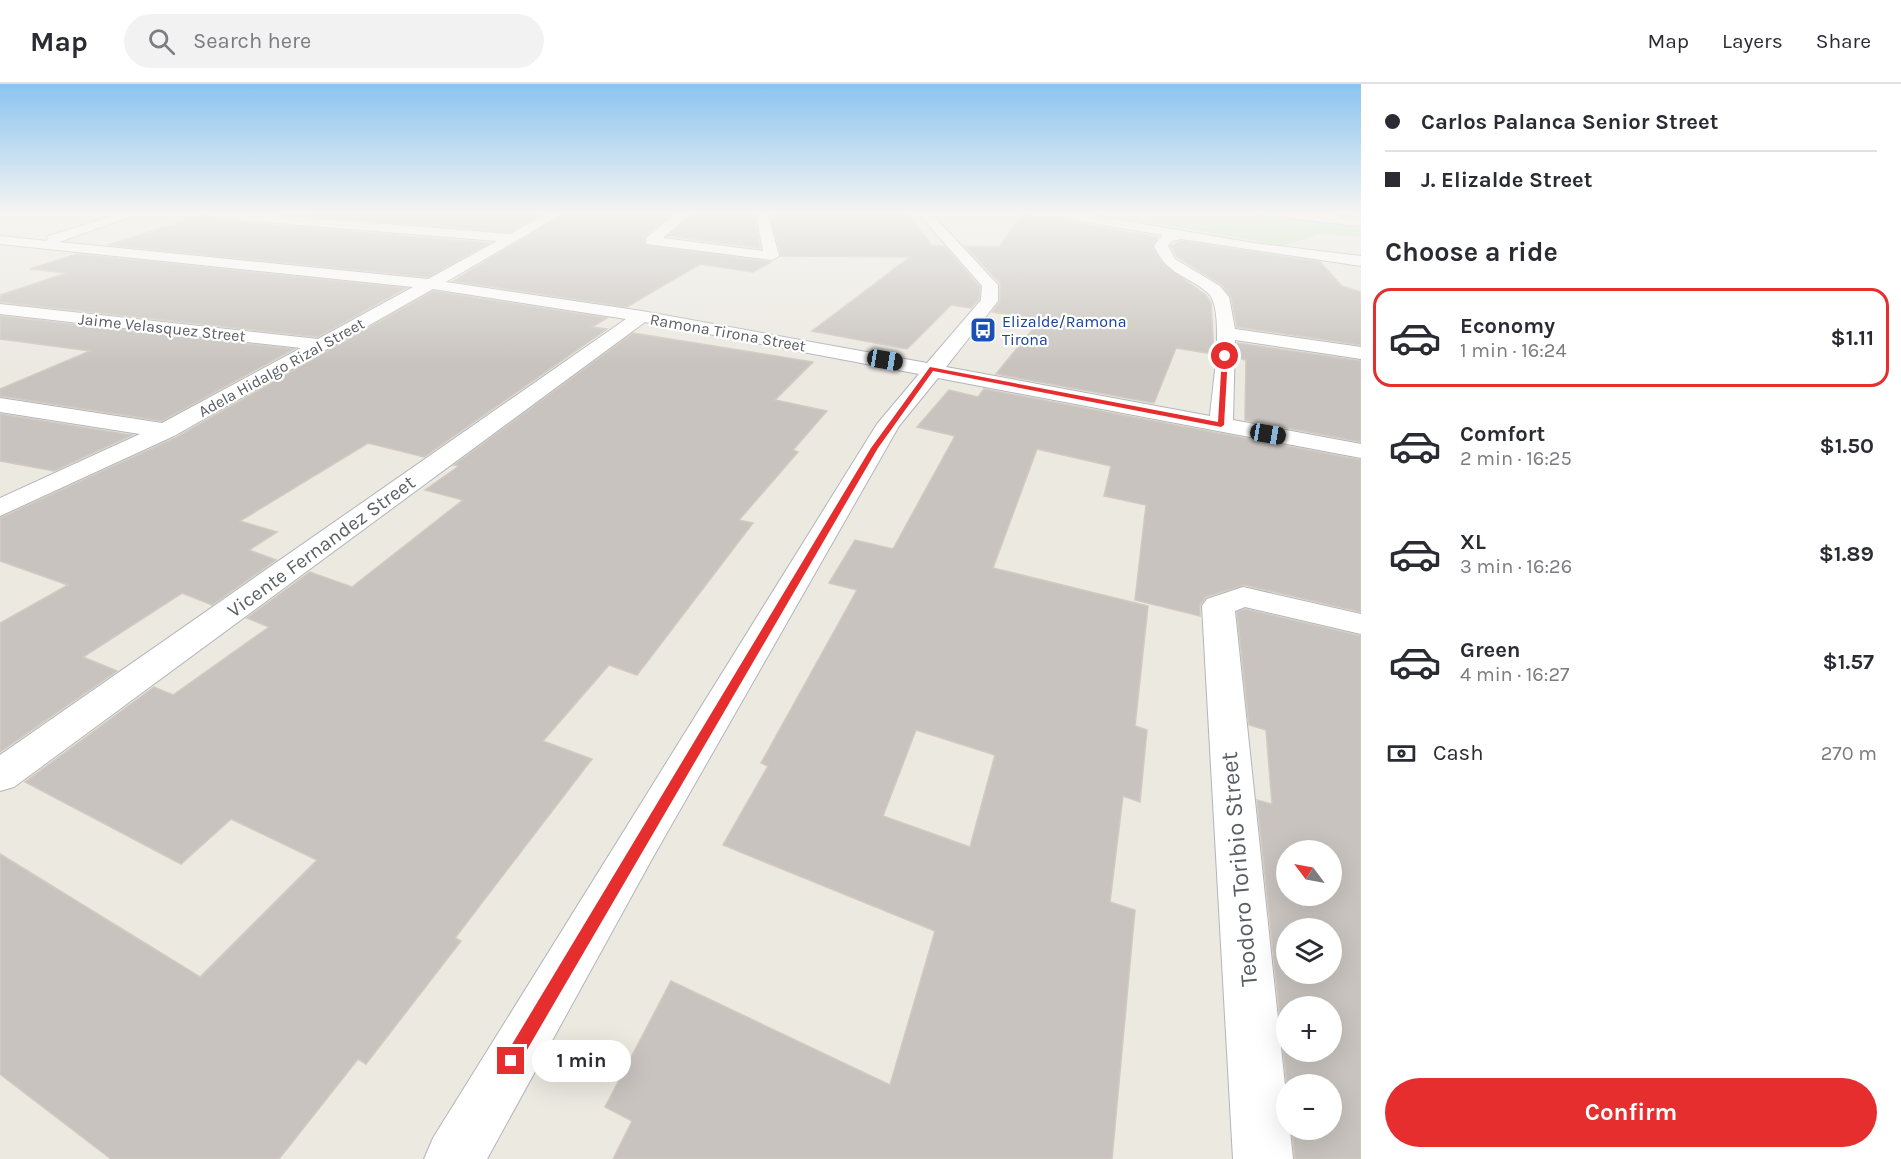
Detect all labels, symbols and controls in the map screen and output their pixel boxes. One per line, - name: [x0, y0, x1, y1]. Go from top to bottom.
- search box: [124, 14, 544, 68]
- text: Map: [30, 25, 88, 58]
- icon: search: [145, 25, 178, 58]
- text: Search here: [193, 28, 311, 54]
- text: Map: [1647, 29, 1689, 53]
- text: Layers: [1722, 29, 1783, 53]
- text: Share: [1816, 29, 1871, 53]
- text: Carlos Palanca Senior Street: [1421, 109, 1718, 135]
- text: J. Elizalde Street: [1421, 167, 1592, 193]
- text: Choose a ride: [1385, 236, 1558, 268]
- street label: Jaime Velasquez Street: [77, 309, 246, 346]
- street label: Ramona Tirona Street: [648, 309, 807, 356]
- icon: car: [1388, 311, 1442, 365]
- place label: Elizalde/Ramona Tirona: [1002, 312, 1127, 349]
- text: Economy: [1460, 313, 1555, 339]
- street label: Adela Hidalgo Rizal Street: [195, 314, 368, 421]
- bus stop icon: Elizalde/Ramona Tirona: [968, 315, 998, 345]
- text: $1.11: [1831, 325, 1874, 351]
- text: 1 min · 16:24: [1460, 339, 1567, 362]
- route start: [1211, 342, 1238, 369]
- car: [866, 348, 904, 372]
- icon: car: [1388, 419, 1442, 473]
- text: Comfort: [1460, 421, 1545, 447]
- car: [1249, 422, 1287, 446]
- text: $1.50: [1820, 433, 1874, 459]
- text: 2 min · 16:25: [1460, 447, 1572, 470]
- street label: Vicente Fernandez Street: [223, 470, 420, 622]
- icon: car: [1388, 527, 1442, 581]
- text: XL: [1460, 529, 1486, 555]
- text: $1.89: [1819, 541, 1874, 567]
- text: 3 min · 16:26: [1460, 555, 1572, 578]
- icon: car: [1388, 635, 1442, 689]
- text: Green: [1460, 637, 1521, 663]
- text: $1.57: [1823, 649, 1874, 675]
- text: 4 min · 16:27: [1460, 663, 1569, 686]
- icon: cash: [1385, 737, 1418, 770]
- text: Cash: [1433, 740, 1483, 766]
- text: 270 m: [1821, 742, 1877, 765]
- street label: Teodoro Toribio Street: [1215, 750, 1263, 988]
- north arrow: [1276, 840, 1342, 906]
- map controls: [1276, 840, 1342, 1140]
- button: layers: [1276, 918, 1342, 984]
- button: +: [1276, 996, 1342, 1062]
- callout: 1 min: [532, 1040, 631, 1082]
- route end: [497, 1047, 524, 1074]
- text: 1 min: [556, 1049, 607, 1072]
- button: −: [1276, 1074, 1342, 1140]
- button: Confirm: [1385, 1078, 1877, 1147]

